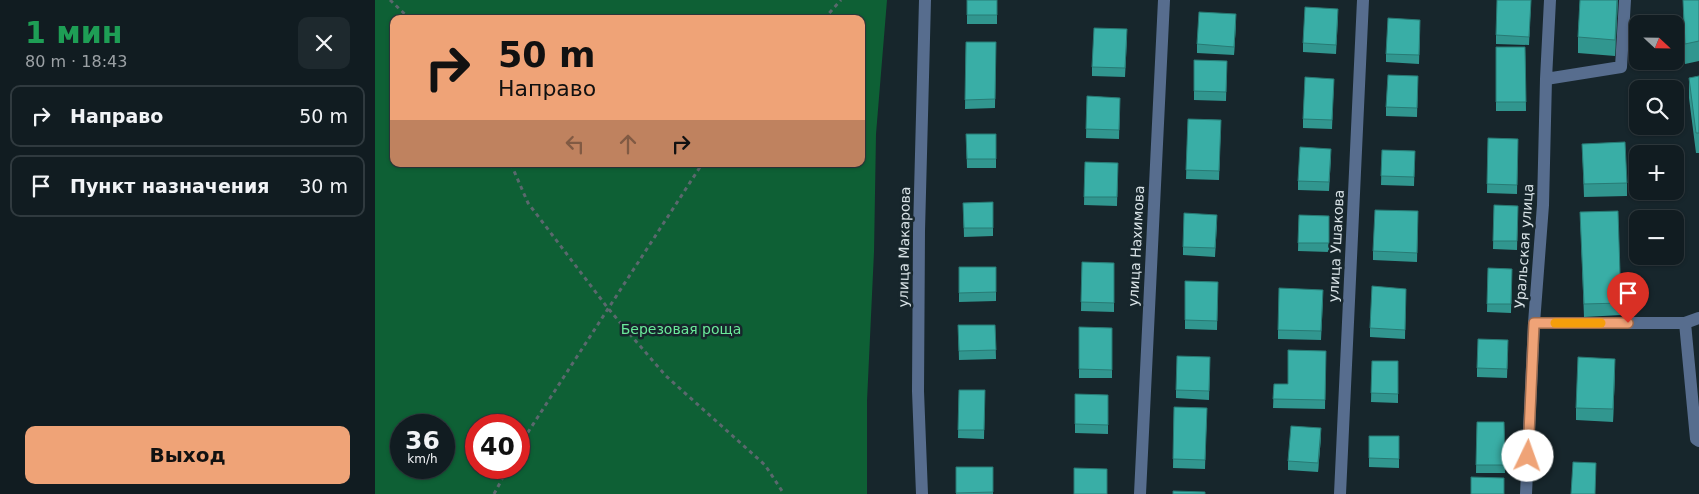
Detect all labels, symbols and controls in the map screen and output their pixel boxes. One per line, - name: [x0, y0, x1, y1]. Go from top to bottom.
- text: 1 мин: [25, 15, 123, 50]
- north arrow: [1629, 15, 1684, 70]
- map controls: [1629, 15, 1684, 265]
- button: close: [298, 17, 350, 69]
- icon: right: [415, 35, 480, 100]
- text: 50 m: [498, 35, 595, 75]
- text: 80 m · 18:43: [25, 52, 127, 71]
- text: Направо: [498, 76, 596, 101]
- button: search: [1629, 80, 1684, 135]
- icon: right: [27, 102, 55, 130]
- text: Направо: [70, 105, 163, 127]
- text: 50 m: [299, 105, 348, 127]
- icon: left: [561, 130, 589, 158]
- icon: ahead: [614, 130, 642, 158]
- icon: right: [667, 130, 695, 158]
- button: +: [1629, 145, 1684, 200]
- icon: arrive: [27, 172, 55, 200]
- text: Пункт назначения: [70, 175, 269, 197]
- text: 30 m: [299, 175, 348, 197]
- street label: Уральская улица: [1512, 183, 1536, 309]
- street label: улица Нахимова: [1125, 185, 1147, 307]
- street label: улица Макарова: [895, 186, 913, 308]
- street label: улица Ушакова: [1325, 189, 1347, 303]
- button: −: [1629, 210, 1684, 265]
- pin: [1607, 272, 1649, 323]
- icon: arrive: [1614, 279, 1642, 307]
- park label: Березовая роща: [621, 321, 741, 337]
- speed limit sign: 40: [465, 414, 530, 479]
- button: Выход: [25, 426, 350, 484]
- text: 36: [405, 426, 440, 455]
- position arrow: [1501, 429, 1553, 481]
- text: km/h: [407, 452, 438, 466]

